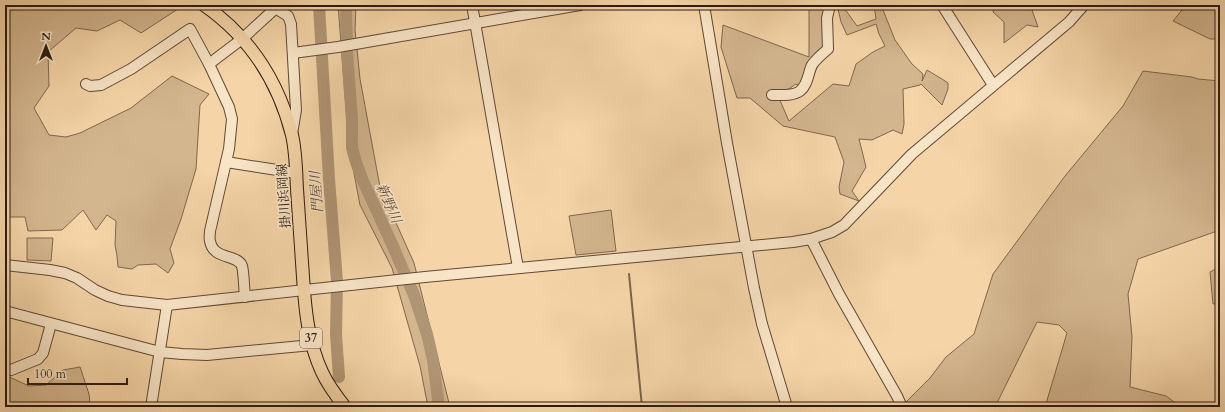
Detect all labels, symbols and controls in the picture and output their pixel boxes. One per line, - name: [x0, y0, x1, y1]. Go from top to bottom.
- north arrow: [26, 26, 66, 66]
- text: N: [41, 29, 51, 44]
- street label: 掛川浜岡線: [273, 163, 295, 229]
- water label: 門屋川: [305, 168, 327, 214]
- water label: 新野川: [371, 180, 407, 228]
- road number: 37: [300, 328, 322, 348]
- scale bar: [28, 360, 127, 386]
- text: 100 m: [34, 366, 67, 382]

